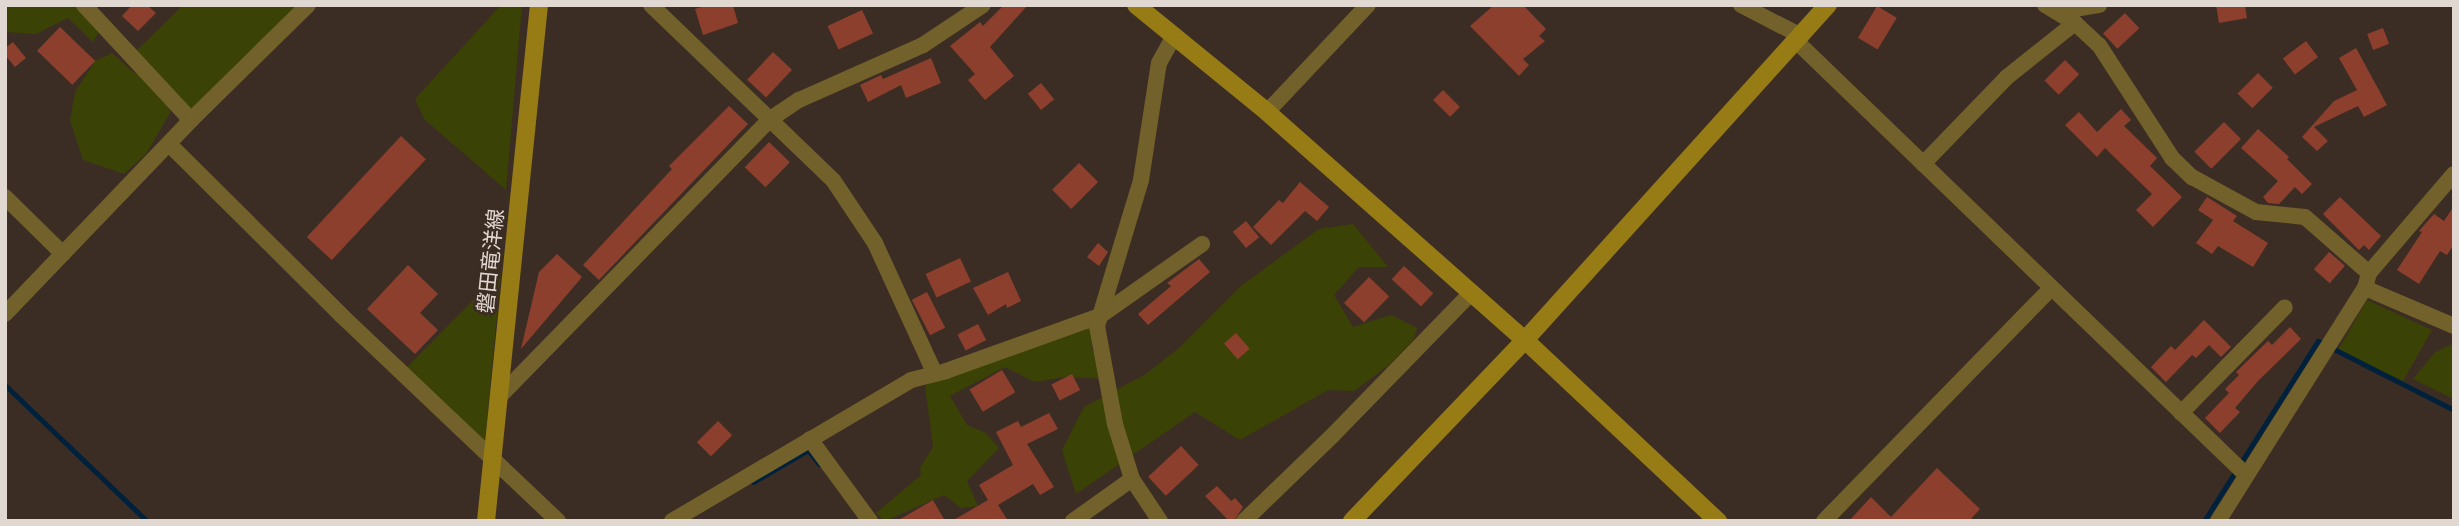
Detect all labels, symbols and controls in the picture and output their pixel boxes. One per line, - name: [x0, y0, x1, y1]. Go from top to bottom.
- street label: 磐田竜洋線: [473, 207, 509, 315]

